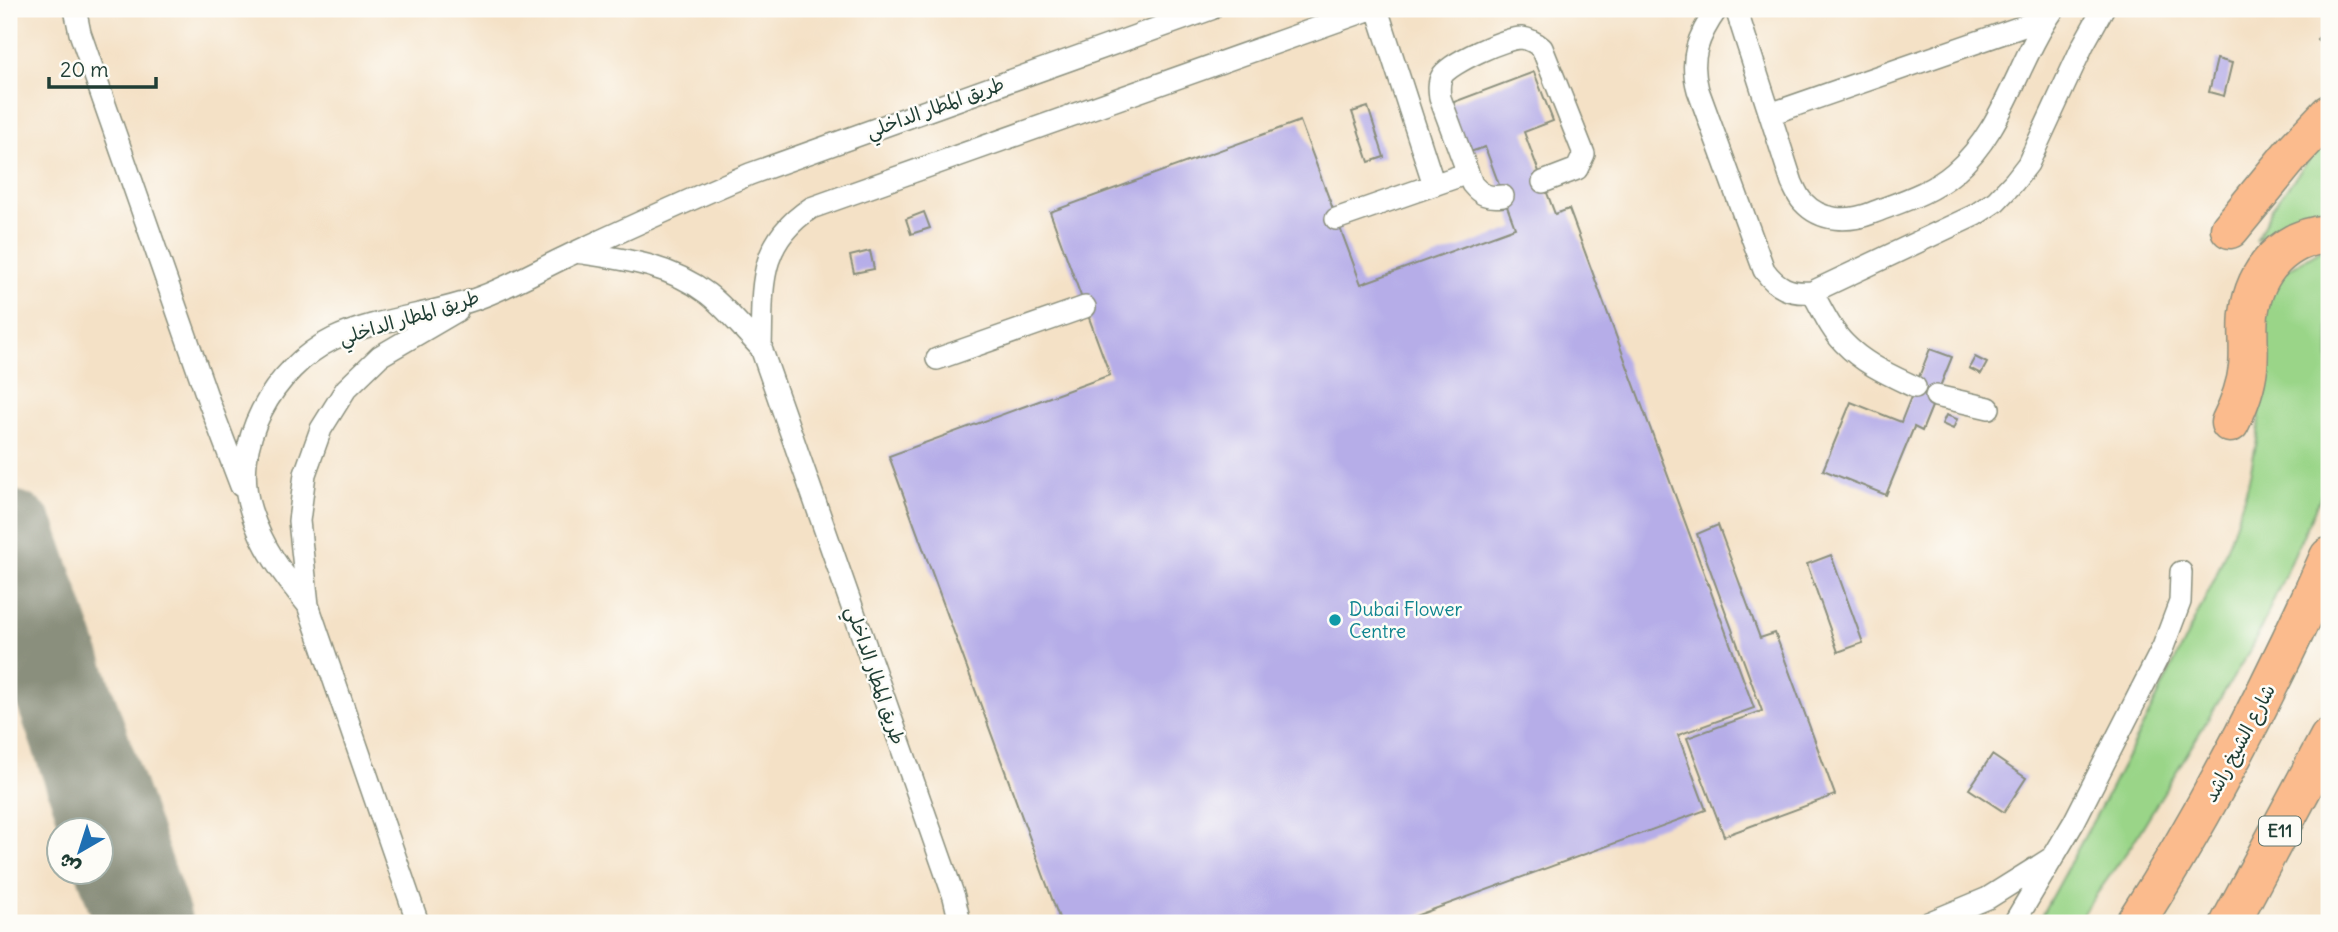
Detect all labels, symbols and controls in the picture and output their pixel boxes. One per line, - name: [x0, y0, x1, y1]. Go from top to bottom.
- scale bar: [49, 46, 156, 90]
- text: 20 m: [60, 56, 109, 83]
- street label: طريق المطار الداخلي: [863, 71, 1009, 148]
- street label: طريق المطار الداخلي: [336, 284, 483, 354]
- place label: Dubai Flower Centre: [1349, 597, 1463, 643]
- street label: طريق المطار الداخلي: [836, 602, 911, 749]
- marker: Dubai Flower Centre: [1327, 612, 1343, 628]
- street label: شارع الشيخ راشد: [2198, 680, 2282, 807]
- north arrow: [46, 816, 116, 886]
- road number: E11: [2259, 816, 2301, 846]
- text: ش: [54, 848, 85, 880]

